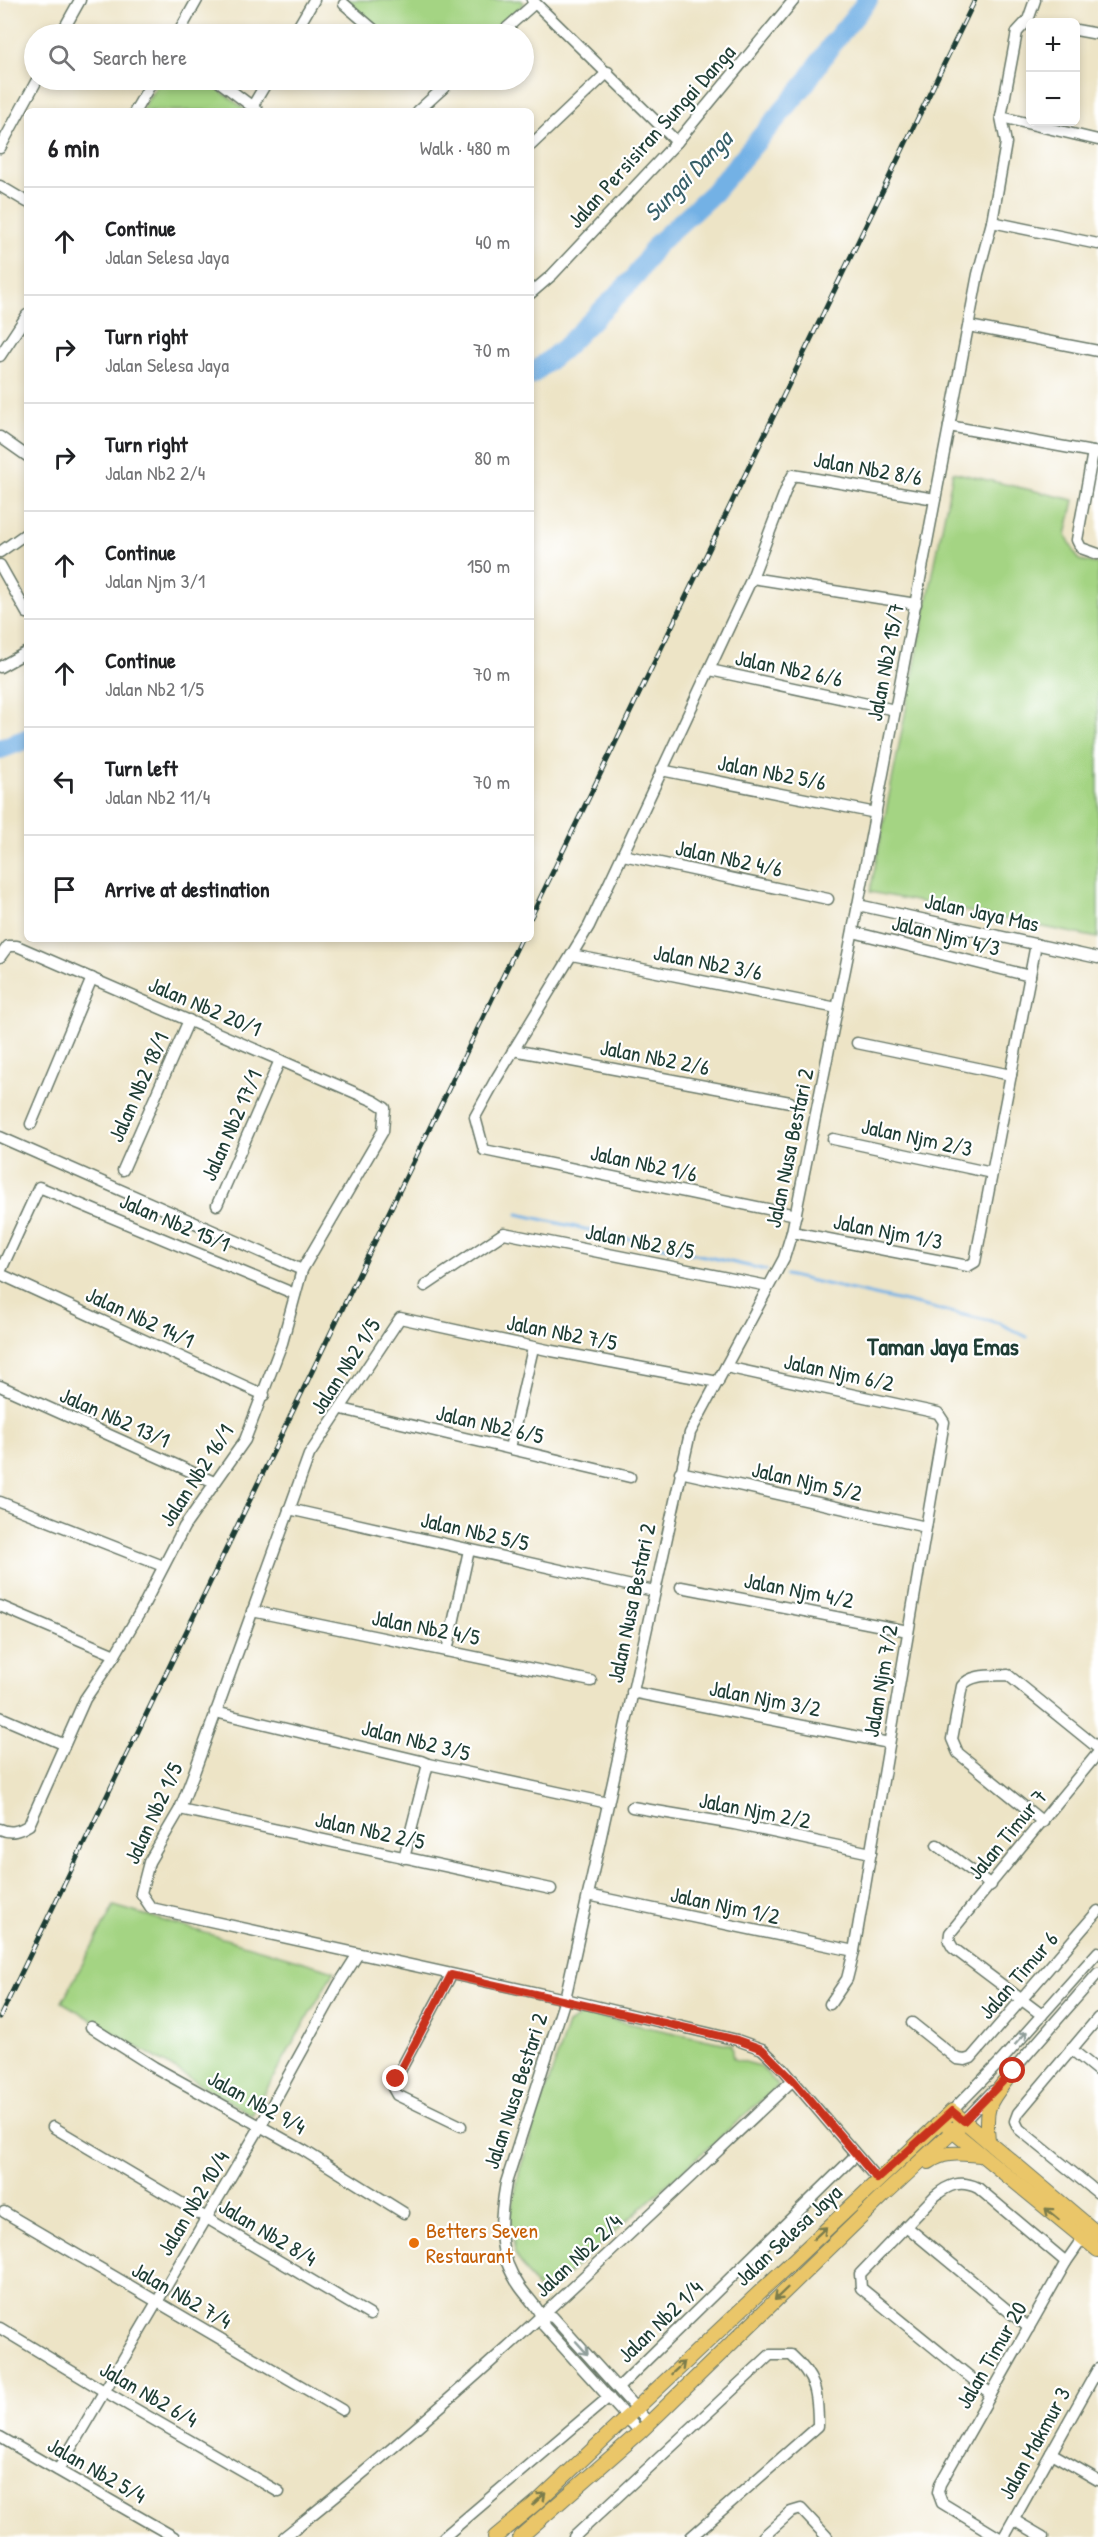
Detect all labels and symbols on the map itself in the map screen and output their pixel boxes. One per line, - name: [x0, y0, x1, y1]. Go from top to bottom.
- street label: Jalan Persisiran Sungai Danga: [562, 39, 740, 233]
- water label: Sungai Danga: [638, 125, 738, 227]
- street label: Jalan Nb2 8/6: [811, 444, 925, 492]
- street label: Jalan Nb2 15/7: [859, 600, 911, 724]
- street label: Jalan Nb2 6/6: [732, 642, 846, 694]
- street label: Jalan Nb2 5/6: [715, 747, 829, 797]
- street label: Jalan Nb2 4/6: [673, 832, 785, 884]
- street label: Jalan Jaya Mas: [922, 885, 1042, 939]
- street label: Jalan Njm 4/3: [889, 907, 1003, 963]
- street label: Jalan Nb2 3/6: [651, 937, 765, 987]
- street label: Jalan Nb2 20/1: [144, 969, 266, 1043]
- street label: Jalan Nb2 18/1: [100, 1027, 176, 1147]
- street label: Jalan Nb2 2/6: [598, 1032, 712, 1082]
- street label: Jalan Nb2 17/1: [193, 1065, 269, 1185]
- street label: Jalan Nusa Bestari 2: [757, 1065, 821, 1230]
- street label: Jalan Njm 2/3: [859, 1111, 975, 1163]
- street label: Jalan Nb2 1/6: [588, 1137, 700, 1189]
- street label: Jalan Nb2 15/1: [115, 1185, 235, 1259]
- street label: Jalan Njm 1/3: [831, 1206, 945, 1256]
- street label: Jalan Nb2 8/5: [583, 1216, 697, 1266]
- street label: Jalan Nb2 14/1: [81, 1279, 199, 1355]
- street label: Jalan Nb2 7/5: [504, 1307, 620, 1357]
- street label: Jalan Nb2 1/5: [303, 1312, 387, 1420]
- district label: Taman Jaya Emas: [866, 1330, 1019, 1363]
- street label: Jalan Njm 6/2: [781, 1346, 897, 1398]
- street label: Jalan Nb2 13/1: [55, 1379, 175, 1455]
- street label: Jalan Nb2 6/5: [433, 1397, 547, 1451]
- street label: Jalan Nb2 16/1: [152, 1418, 240, 1532]
- street label: Jalan Njm 5/2: [749, 1454, 866, 1508]
- street label: Jalan Nb2 5/5: [418, 1504, 532, 1558]
- street label: Jalan Nusa Bestari 2: [599, 1520, 663, 1685]
- street label: Jalan Njm 4/2: [742, 1565, 857, 1615]
- street label: Jalan Nb2 4/5: [370, 1602, 482, 1652]
- street label: Jalan Njm 7/2: [855, 1622, 905, 1740]
- street label: Jalan Njm 3/2: [707, 1673, 824, 1724]
- street label: Jalan Nb2 3/5: [359, 1712, 473, 1768]
- street label: Jalan Nb2 1/5: [116, 1757, 190, 1869]
- street label: Jalan Timur 7: [960, 1782, 1054, 1886]
- street label: Jalan Njm 2/2: [697, 1784, 814, 1836]
- street label: Jalan Nb2 2/5: [312, 1804, 428, 1856]
- street label: Jalan Njm 1/2: [668, 1879, 783, 1931]
- street label: Jalan Timur 6: [971, 1924, 1065, 2025]
- street label: Jalan Nusa Bestari 2: [476, 2009, 555, 2173]
- one-way arrow: [1014, 2031, 1028, 2046]
- route start: [999, 2057, 1025, 2083]
- street label: Jalan Nb2 9/4: [202, 2063, 312, 2141]
- route end: [382, 2065, 408, 2091]
- street label: Jalan Nb2 10/4: [150, 2145, 236, 2261]
- street label: Jalan Selesa Jaya: [728, 2177, 848, 2293]
- street label: Jalan Nb2 8/4: [213, 2191, 323, 2273]
- street label: Jalan Nb2 2/4: [527, 2206, 629, 2304]
- one-way arrow: [1045, 2207, 1060, 2221]
- place label: Betters Seven Restaurant: [426, 2215, 538, 2270]
- one-way arrow: [812, 2226, 827, 2241]
- marker: Betters Seven Restaurant: [407, 2236, 421, 2250]
- street label: Jalan Nb2 7/4: [127, 2254, 237, 2336]
- street label: Jalan Nb2 1/4: [611, 2273, 709, 2369]
- one-way arrow: [774, 2287, 789, 2302]
- street label: Jalan Timur 20: [948, 2296, 1034, 2414]
- one-way arrow: [575, 2340, 589, 2355]
- street label: Jalan Nb2 6/4: [94, 2354, 204, 2434]
- one-way arrow: [671, 2360, 686, 2375]
- street label: Jalan Makmur 3: [991, 2381, 1077, 2505]
- street label: Jalan Nb2 5/4: [42, 2430, 152, 2510]
- one-way arrow: [532, 2492, 547, 2506]

